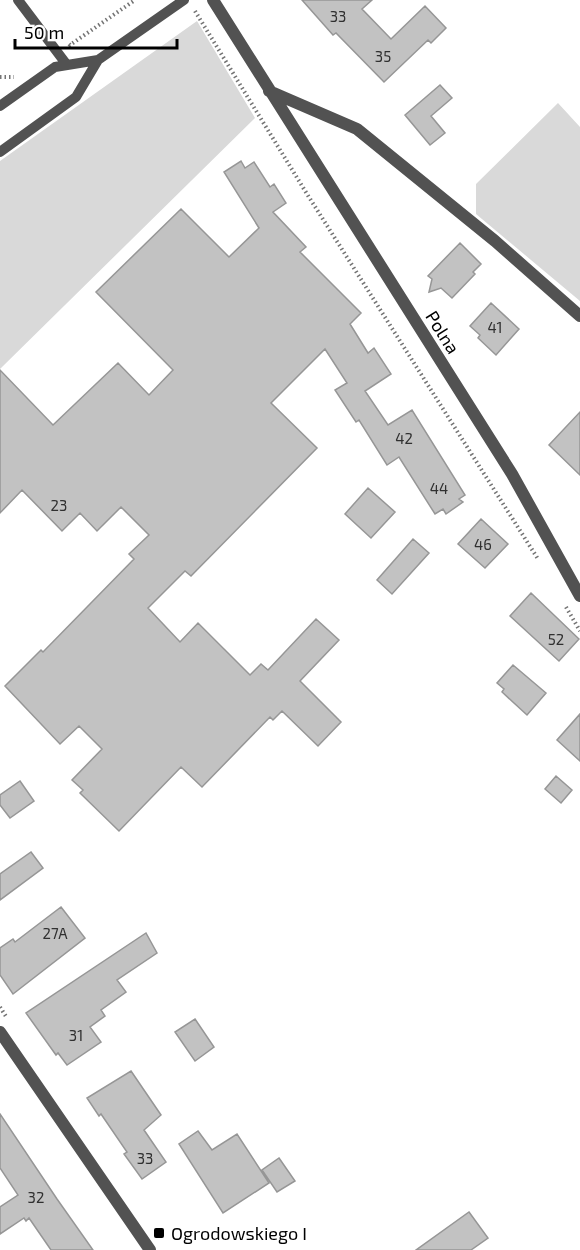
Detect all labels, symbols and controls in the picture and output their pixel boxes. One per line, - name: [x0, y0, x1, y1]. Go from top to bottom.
- house number: 33: [330, 7, 346, 25]
- scale bar: [15, 12, 177, 50]
- text: 50 m: [24, 21, 64, 43]
- house number: 35: [375, 47, 391, 65]
- street label: Polna: [421, 306, 465, 358]
- house number: 41: [487, 318, 503, 336]
- house number: 42: [395, 429, 413, 447]
- house number: 44: [430, 479, 448, 497]
- house number: 23: [51, 496, 67, 514]
- house number: 46: [474, 535, 492, 553]
- house number: 52: [548, 630, 564, 648]
- house number: 27A: [43, 924, 68, 942]
- house number: 31: [69, 1026, 83, 1044]
- house number: 33: [137, 1149, 153, 1167]
- house number: 32: [28, 1188, 44, 1206]
- place label: Ogrodowskiego I: [171, 1222, 307, 1244]
- marker: Ogrodowskiego I: [152, 1226, 166, 1240]

